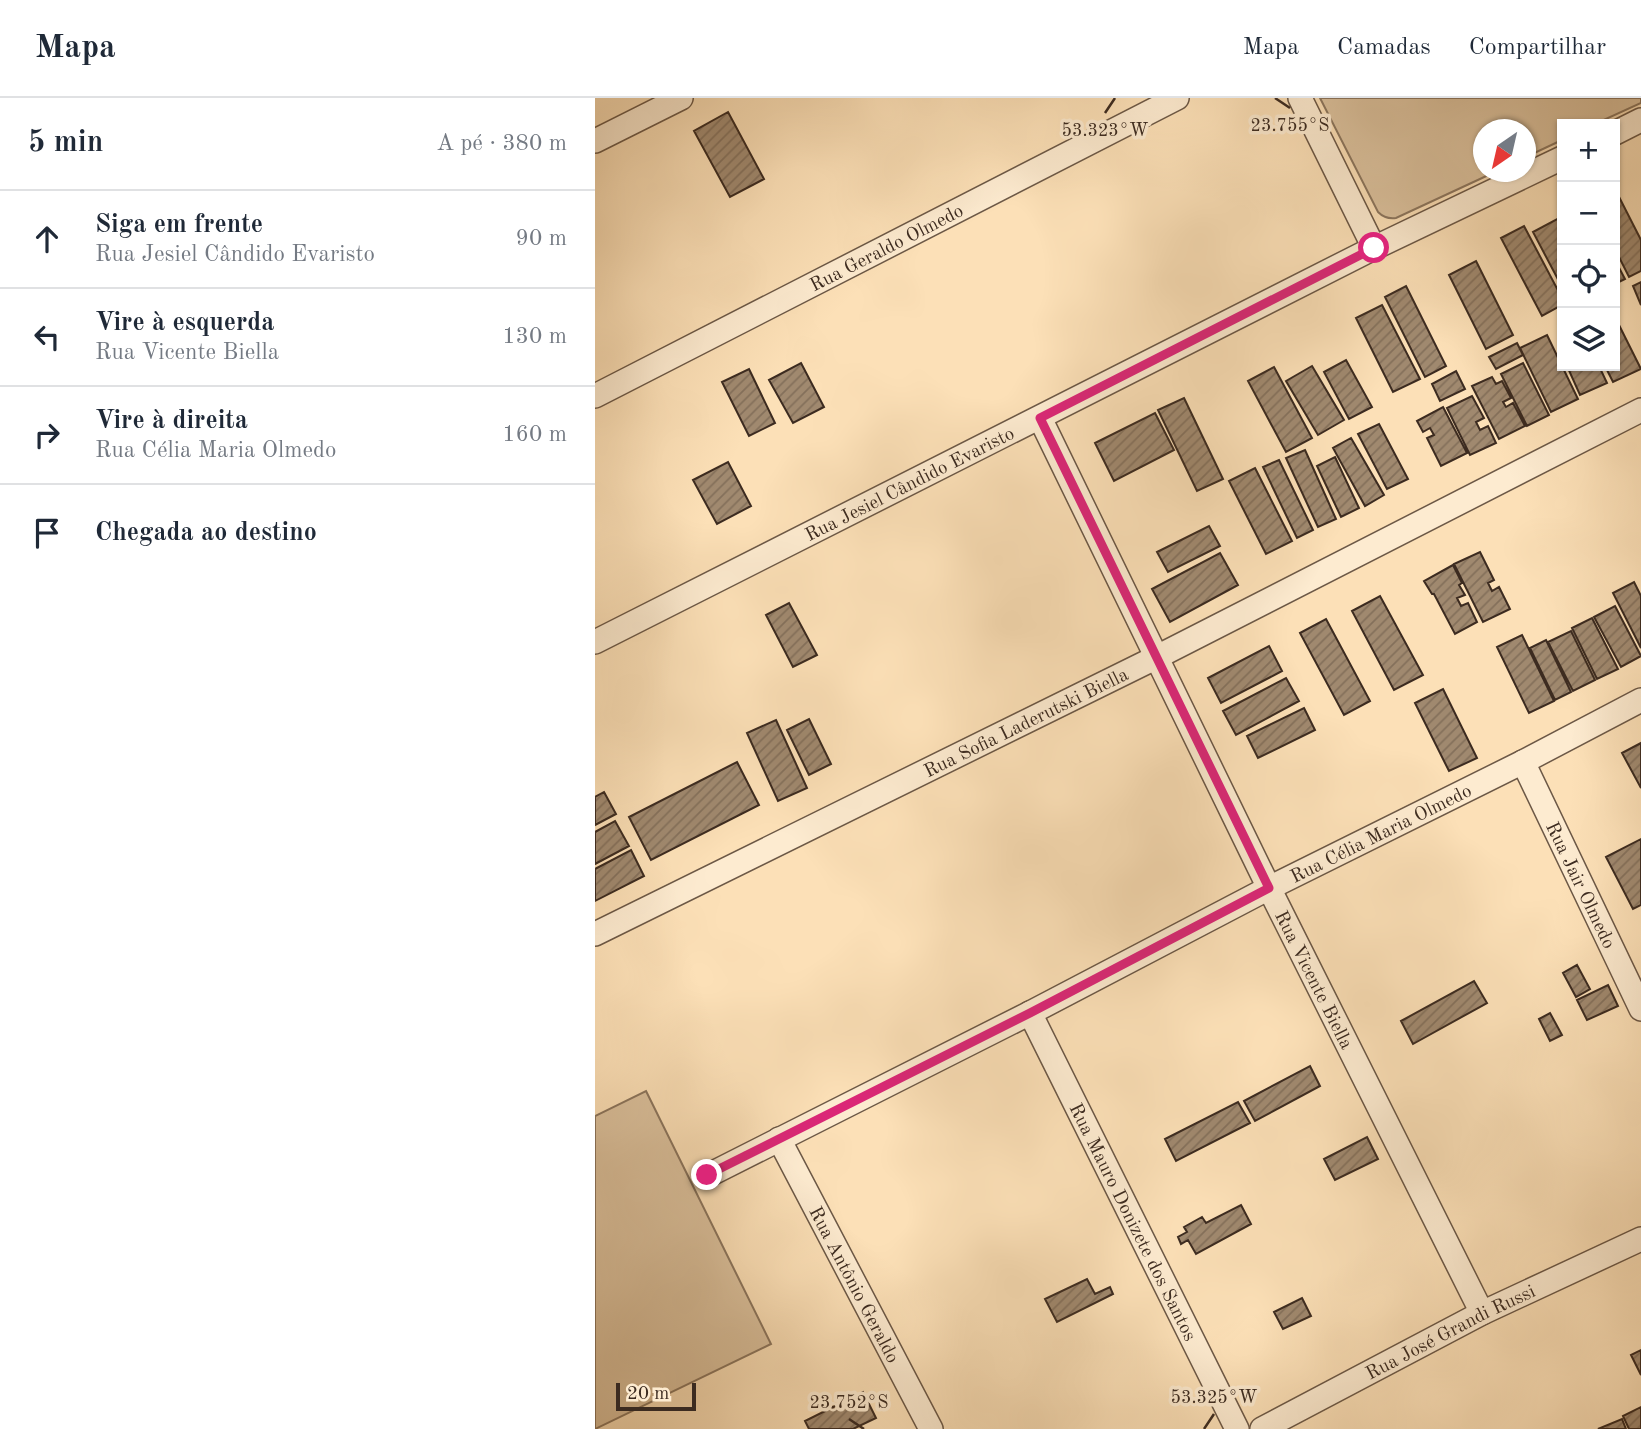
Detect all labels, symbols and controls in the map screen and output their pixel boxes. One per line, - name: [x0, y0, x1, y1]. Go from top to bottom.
- text: Mapa: [35, 32, 116, 65]
- text: Mapa: [1243, 36, 1299, 60]
- text: Camadas: [1337, 36, 1431, 60]
- text: Compartilhar: [1469, 36, 1606, 60]
- text: 23.755°S: [1251, 117, 1329, 135]
- north arrow: [1473, 119, 1536, 182]
- map controls: [1557, 119, 1620, 371]
- button: +: [1557, 119, 1620, 182]
- text: 53.323°W: [1062, 122, 1148, 140]
- text: 5 min: [28, 128, 103, 158]
- text: A pé · 380 m: [436, 132, 567, 155]
- button: −: [1557, 182, 1620, 245]
- street label: Rua Geraldo Olmedo: [807, 202, 967, 296]
- text: Siga em frente: [95, 212, 263, 238]
- icon: ahead: [28, 220, 66, 258]
- text: 90 m: [516, 227, 567, 250]
- route start: [1358, 232, 1389, 263]
- text: Rua Jesiel Cândido Evaristo: [95, 243, 375, 266]
- button: locate: [1557, 245, 1620, 308]
- button: layers: [1557, 308, 1620, 371]
- text: Vire à esquerda: [95, 310, 275, 336]
- icon: left: [28, 318, 66, 356]
- text: 130 m: [502, 325, 567, 348]
- text: Rua Vicente Biella: [95, 341, 279, 364]
- text: Vire à direita: [95, 408, 248, 434]
- icon: right: [28, 416, 66, 454]
- text: 160 m: [502, 423, 567, 446]
- street label: Rua Jesiel Cândido Evaristo: [803, 425, 1018, 546]
- text: Rua Célia Maria Olmedo: [95, 439, 336, 462]
- icon: arrive: [28, 514, 66, 552]
- text: Chegada ao destino: [95, 520, 317, 546]
- street label: Rua Sofia Laderutski Biella: [921, 665, 1132, 782]
- street label: Rua Célia Maria Olmedo: [1288, 782, 1475, 888]
- street label: Rua Jair Olmedo: [1541, 819, 1618, 952]
- street label: Rua Vicente Biella: [1270, 908, 1355, 1053]
- street label: Rua Mauro Donizete dos Santos: [1065, 1101, 1199, 1345]
- route end: [691, 1159, 722, 1190]
- street label: Rua Antônio Geraldo: [804, 1204, 902, 1367]
- street label: Rua José Grandi Russi: [1363, 1283, 1539, 1384]
- scale bar: [616, 1380, 697, 1412]
- text: 20 m: [627, 1385, 669, 1404]
- text: 53.325°W: [1171, 1389, 1257, 1407]
- text: 23.752°S: [810, 1394, 888, 1412]

